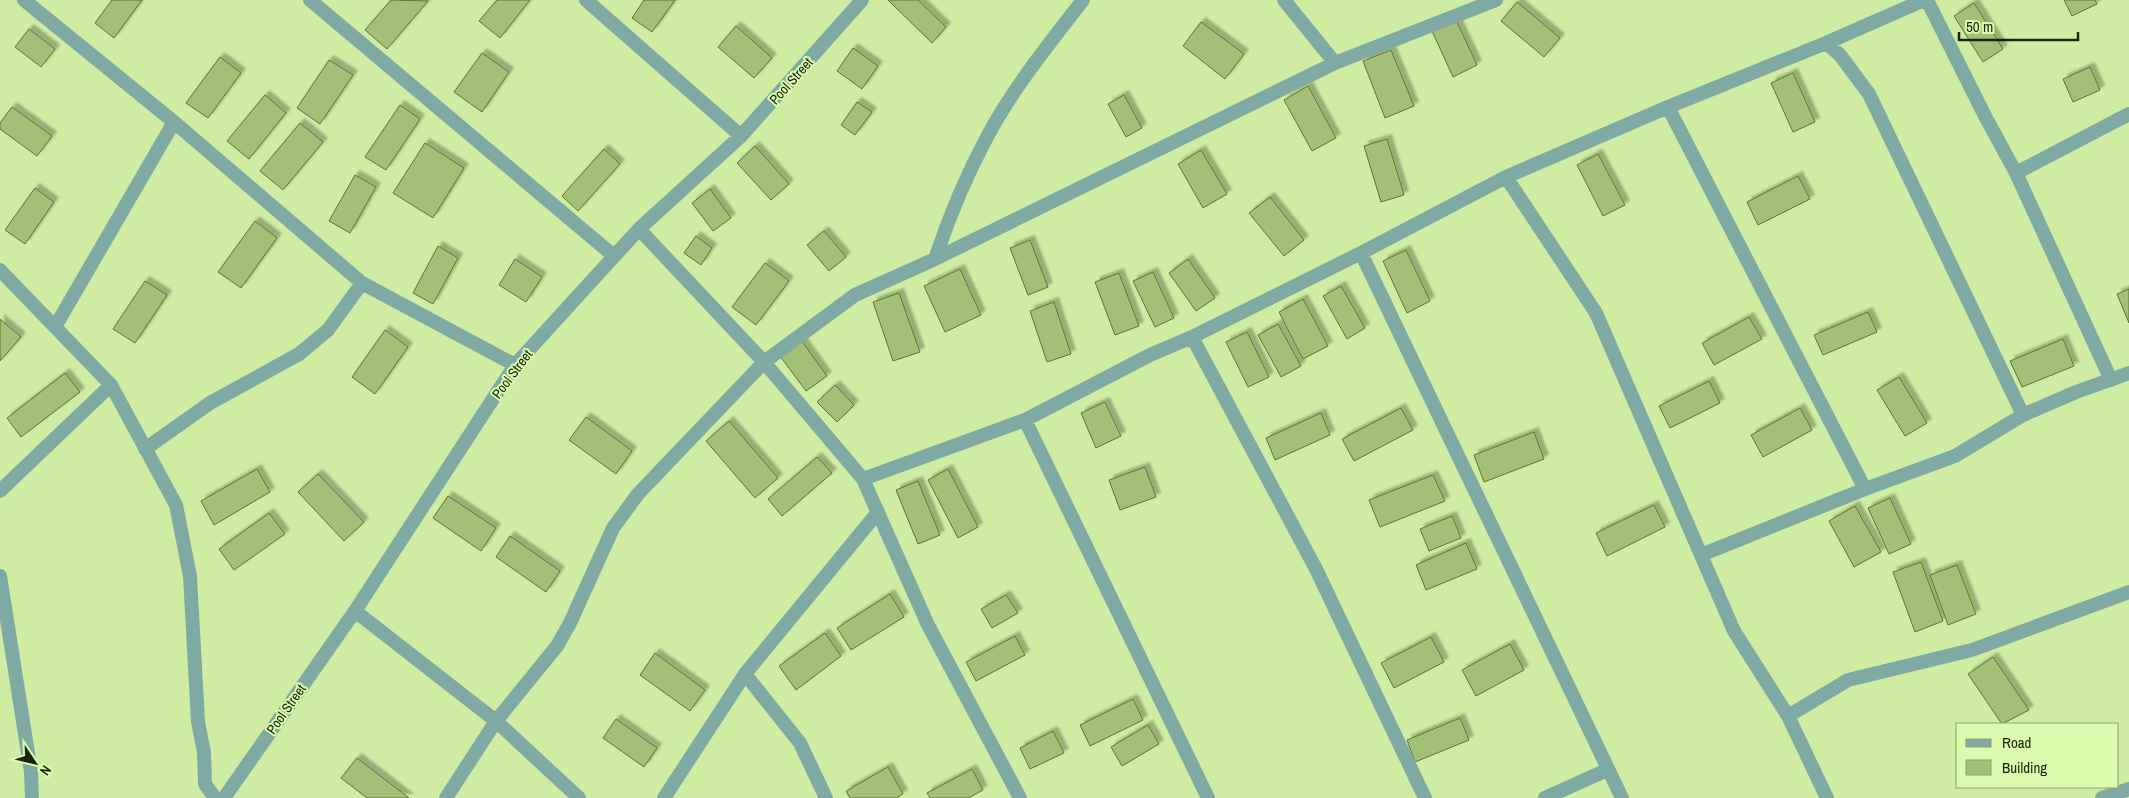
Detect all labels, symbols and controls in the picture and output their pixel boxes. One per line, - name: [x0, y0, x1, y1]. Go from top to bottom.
- scale bar: [1959, 10, 2078, 42]
- text: 50 m: [1966, 16, 1993, 37]
- street label: Pool Street: [765, 54, 817, 108]
- street label: Pool Street: [488, 346, 536, 402]
- street label: Pool Street: [262, 681, 310, 737]
- legend: [1956, 723, 2119, 788]
- text: Road: [2002, 732, 2031, 753]
- north arrow: [10, 738, 60, 788]
- text: Building: [2002, 757, 2047, 778]
- text: N: [36, 762, 55, 779]

